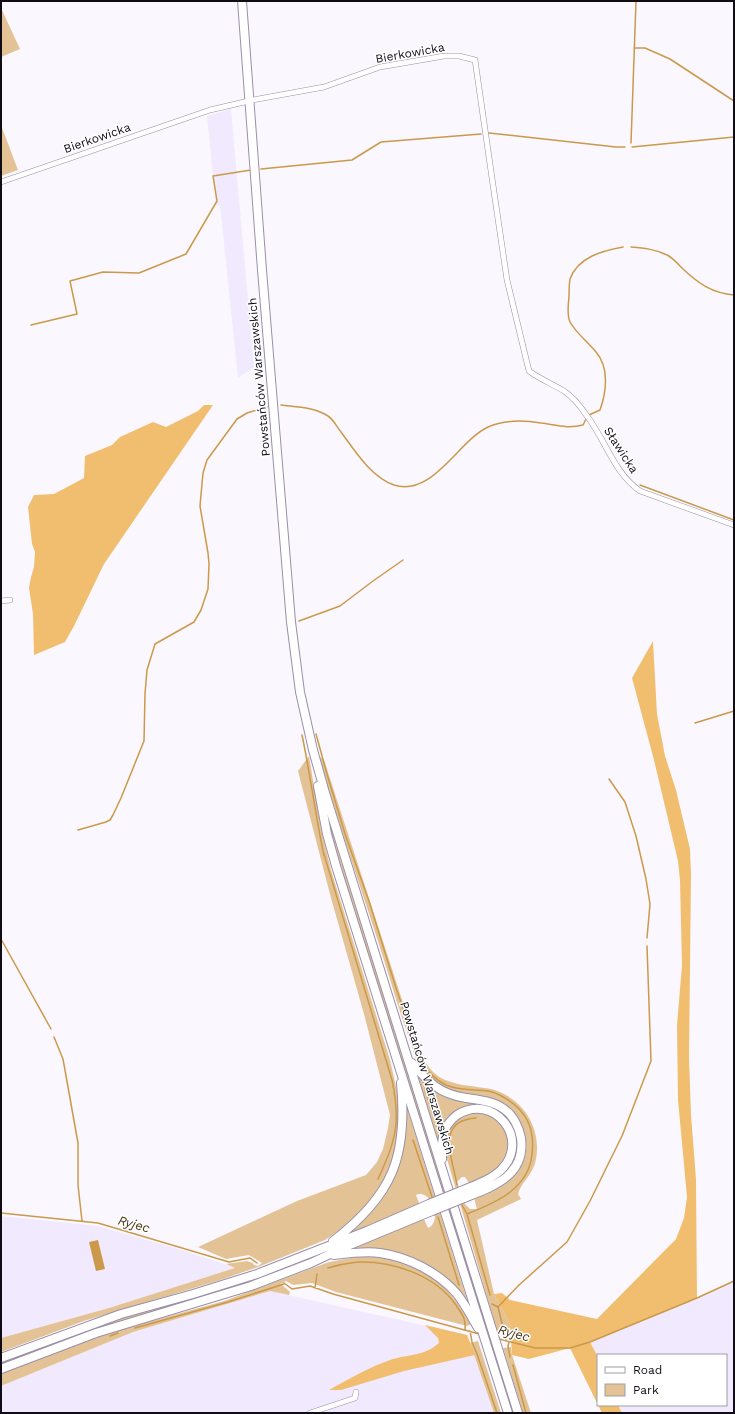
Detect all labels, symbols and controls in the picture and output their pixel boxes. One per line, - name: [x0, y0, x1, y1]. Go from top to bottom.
- street label: Bierkowicka: [374, 40, 446, 66]
- street label: Bierkowicka: [62, 120, 132, 156]
- street label: Powstańców Warszawskich: [245, 297, 273, 457]
- street label: Sławicka: [601, 424, 641, 476]
- street label: Powstańców Warszawskich: [397, 1000, 457, 1156]
- water label: Ryjec: [116, 1212, 152, 1236]
- water label: Ryjec: [497, 1322, 531, 1344]
- legend: [597, 1354, 727, 1406]
- text: Road: [633, 1363, 662, 1377]
- text: Park: [633, 1383, 659, 1397]

